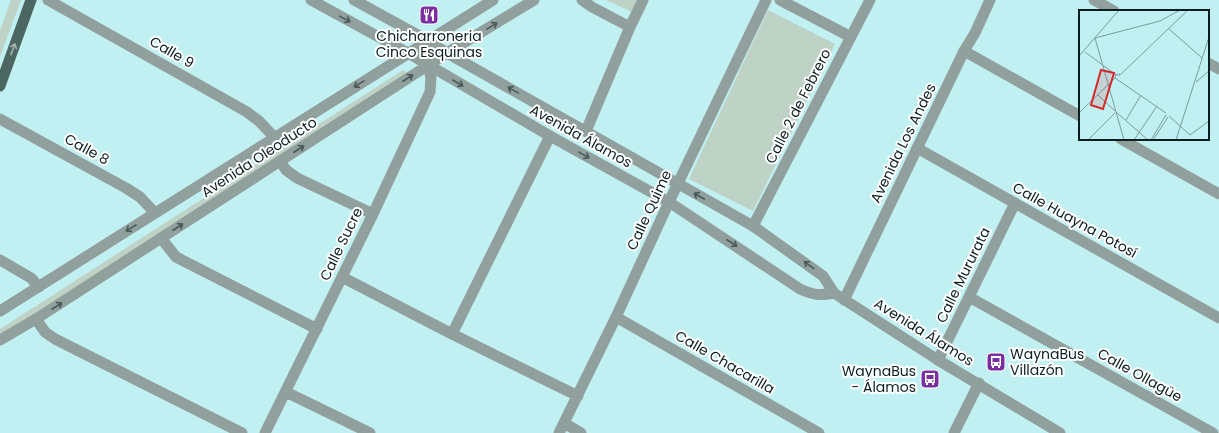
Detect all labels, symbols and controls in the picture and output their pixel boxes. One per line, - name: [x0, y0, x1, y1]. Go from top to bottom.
- restaurant icon: Chicharroneria Cinco Esquinas: [418, 4, 440, 26]
- inset map: [1079, 10, 1209, 140]
- one-way arrow: [339, 15, 351, 23]
- one-way arrow: [486, 21, 498, 29]
- place label: Chicharroneria Cinco Esquinas: [376, 26, 482, 62]
- street label: Calle 9: [146, 31, 198, 73]
- one-way arrow: [10, 43, 17, 56]
- street label: Calle 2 de Febrero: [760, 45, 836, 167]
- one-way arrow: [402, 74, 413, 82]
- one-way arrow: [452, 79, 464, 87]
- one-way arrow: [354, 80, 365, 88]
- street label: Avenida Los Andes: [865, 80, 941, 206]
- one-way arrow: [507, 86, 519, 94]
- street label: Avenida Álamos: [526, 100, 636, 172]
- street label: Avenida Oleoducto: [197, 112, 321, 202]
- street label: Calle 8: [61, 129, 113, 170]
- one-way arrow: [293, 145, 304, 153]
- one-way arrow: [578, 152, 590, 159]
- street label: Calle Quime: [622, 166, 676, 253]
- street label: Calle Huayna Potosí: [1009, 177, 1141, 263]
- one-way arrow: [693, 191, 705, 199]
- street label: Calle Sucre: [315, 204, 367, 284]
- one-way arrow: [172, 223, 183, 231]
- street label: Calle Mururata: [931, 224, 995, 326]
- one-way arrow: [125, 225, 137, 233]
- one-way arrow: [726, 240, 738, 248]
- one-way arrow: [804, 261, 815, 269]
- street label: Avenida Álamos: [870, 293, 978, 371]
- one-way arrow: [51, 301, 63, 309]
- street label: Calle Chacarilla: [672, 325, 778, 399]
- street label: Calle Ollagüe: [1094, 343, 1186, 407]
- place label: WaynaBus Villazón: [1010, 344, 1084, 380]
- bus stop icon: WaynaBus Villazón: [985, 351, 1007, 373]
- place label: WaynaBus - Álamos: [842, 361, 916, 397]
- bus stop icon: WaynaBus - Álamos: [919, 368, 941, 390]

